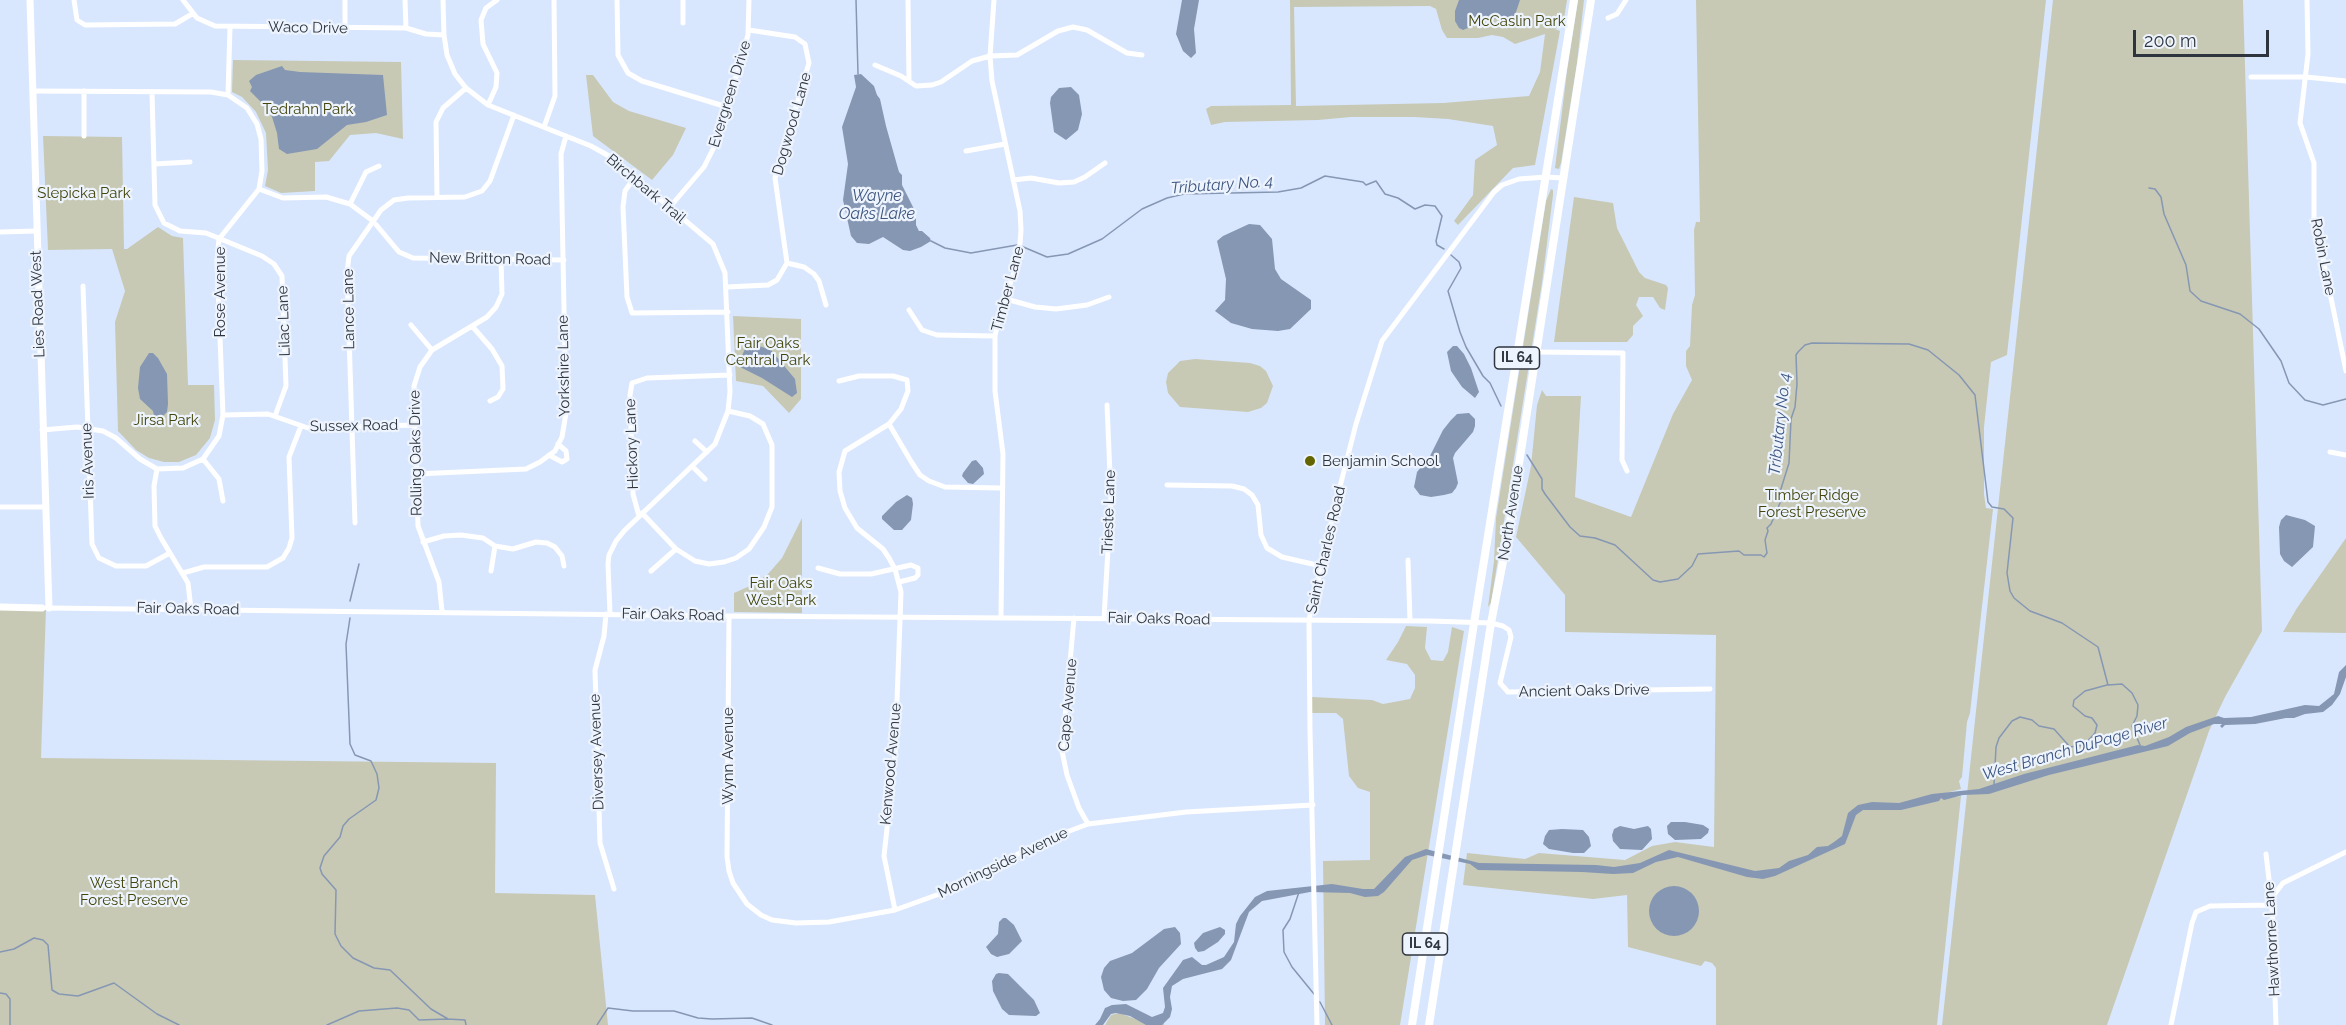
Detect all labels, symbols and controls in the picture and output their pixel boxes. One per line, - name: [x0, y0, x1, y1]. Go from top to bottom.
- park label: McCaslin Park: [1468, 12, 1566, 30]
- street label: Waco Drive: [268, 18, 348, 38]
- scale bar: [2136, 18, 2272, 56]
- text: 200 m: [2144, 30, 2197, 51]
- street label: Evergreen Drive: [705, 38, 755, 150]
- street label: Dogwood Lane: [769, 70, 815, 178]
- park label: Tedrahn Park: [263, 100, 353, 118]
- street label: Birchbark Trail: [603, 151, 689, 227]
- water label: Tributary No. 4: [1170, 172, 1274, 198]
- park label: Slepicka Park: [37, 184, 131, 202]
- water label: Wayne Oaks Lake: [839, 186, 915, 224]
- street label: Robin Lane: [2307, 217, 2339, 297]
- street label: Timber Lane: [988, 244, 1028, 334]
- street label: Rose Avenue: [211, 247, 229, 337]
- street label: New Britton Road: [429, 249, 551, 269]
- street label: Lies Road West: [27, 250, 49, 358]
- street label: Lance Lane: [339, 268, 359, 350]
- street label: Lilac Lane: [274, 285, 294, 357]
- street label: Yorkshire Lane: [554, 315, 574, 417]
- park label: Fair Oaks Central Park: [726, 334, 810, 369]
- road number: IL 64: [1494, 347, 1540, 369]
- water label: Tributary No. 4: [1765, 372, 1795, 476]
- street label: Rolling Oaks Drive: [406, 390, 426, 516]
- street label: Hickory Lane: [621, 398, 643, 490]
- park label: Jirsa Park: [133, 411, 199, 429]
- street label: Sussex Road: [310, 416, 398, 436]
- street label: Iris Avenue: [78, 423, 98, 499]
- place label: Benjamin School: [1322, 452, 1439, 470]
- marker: Benjamin School: [1303, 454, 1317, 468]
- street label: North Avenue: [1495, 464, 1527, 562]
- street label: Trieste Lane: [1099, 470, 1119, 554]
- street label: Saint Charles Road: [1303, 484, 1349, 616]
- park label: Timber Ridge Forest Preserve: [1758, 486, 1866, 521]
- park label: Fair Oaks West Park: [746, 574, 816, 609]
- street label: Fair Oaks Road: [136, 599, 240, 619]
- street label: Fair Oaks Road: [621, 605, 725, 625]
- street label: Fair Oaks Road: [1107, 609, 1211, 629]
- street label: Cape Avenue: [1055, 658, 1081, 752]
- street label: Ancient Oaks Drive: [1518, 681, 1650, 701]
- street label: Diversey Avenue: [586, 694, 608, 810]
- street label: Kenwood Avenue: [877, 702, 905, 826]
- street label: Wynn Avenue: [719, 707, 737, 805]
- water label: West Branch DuPage River: [1980, 713, 2170, 785]
- street label: Morningside Avenue: [935, 824, 1071, 902]
- park label: West Branch Forest Preserve: [80, 874, 188, 909]
- street label: Hawthorne Lane: [2260, 881, 2284, 997]
- road number: IL 64: [1402, 933, 1448, 955]

